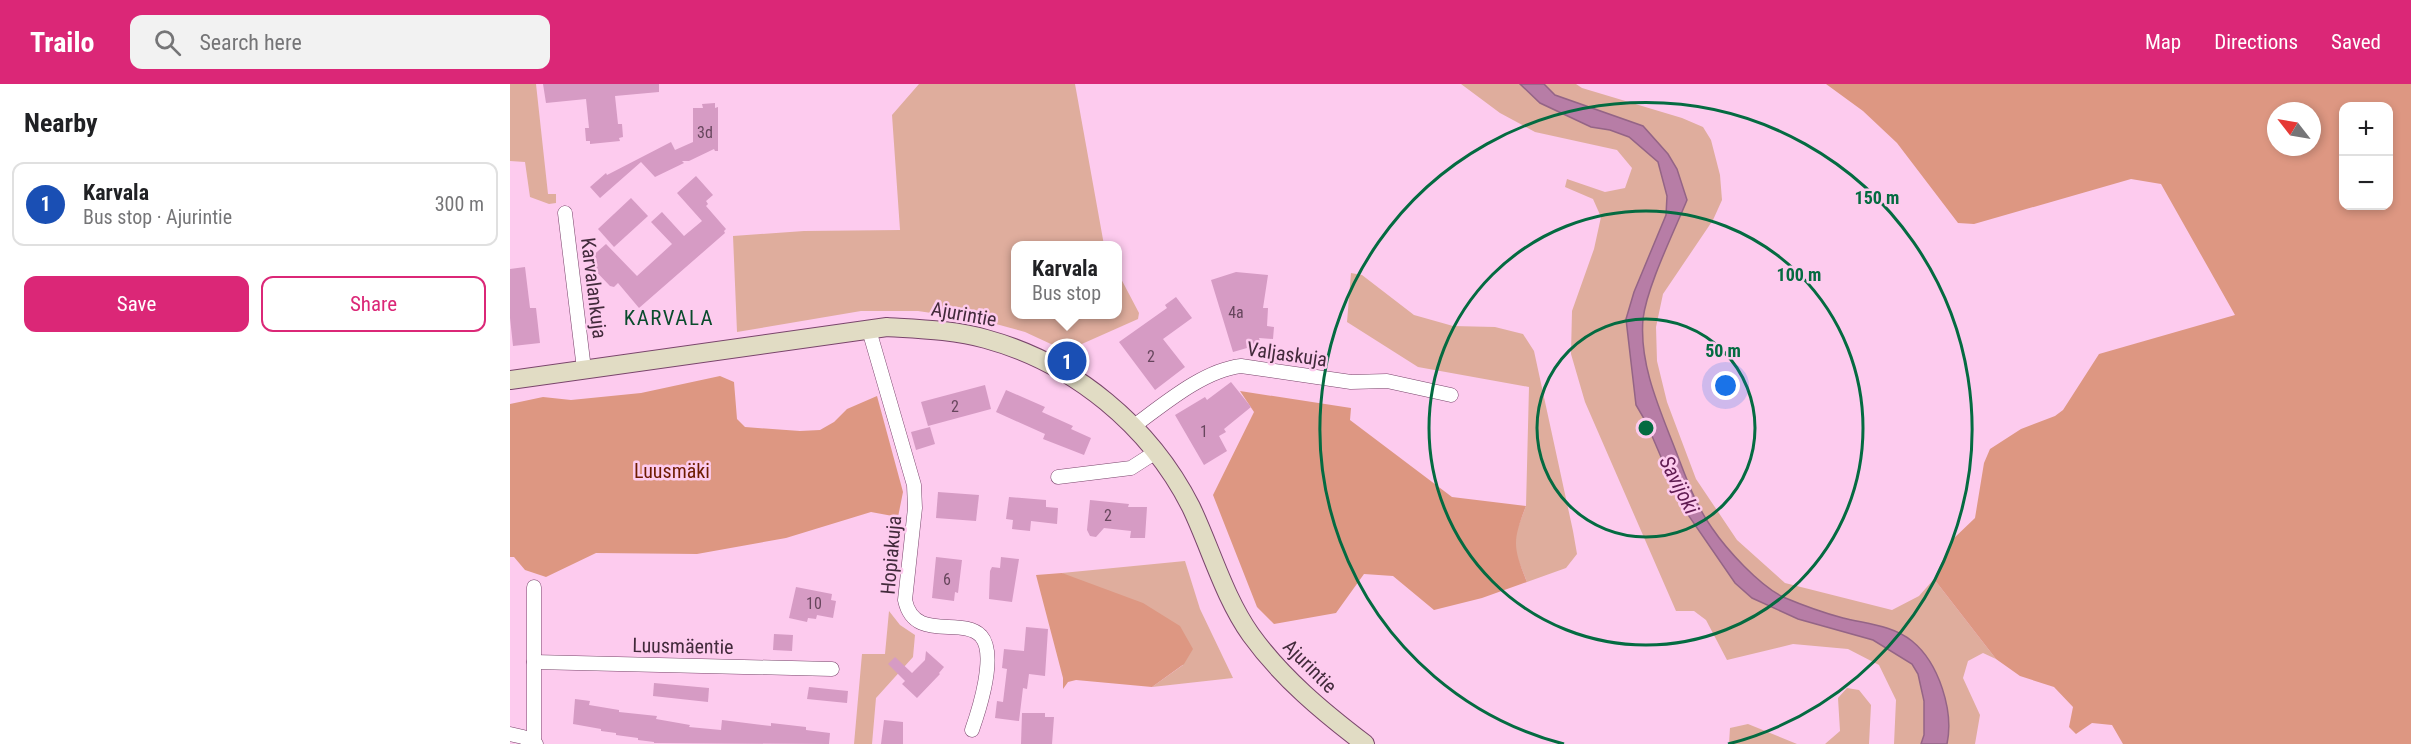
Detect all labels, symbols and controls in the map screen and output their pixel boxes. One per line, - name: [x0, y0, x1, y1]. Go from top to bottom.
- search box: [130, 15, 550, 69]
- text: Trailo: [30, 26, 94, 59]
- icon: search: [151, 26, 184, 59]
- text: Search here: [199, 30, 302, 55]
- text: Map: [2145, 30, 2181, 54]
- text: Directions: [2214, 30, 2298, 54]
- text: Saved: [2331, 30, 2381, 54]
- north arrow: [2267, 102, 2321, 156]
- map controls: [2339, 102, 2393, 210]
- button: +: [2339, 102, 2393, 156]
- text: Nearby: [24, 108, 98, 138]
- house number: 3d: [697, 123, 713, 142]
- button: −: [2339, 156, 2393, 210]
- text: Karvala: [83, 180, 149, 205]
- text: 150 m: [1855, 187, 1899, 208]
- text: 1: [40, 192, 51, 216]
- text: 300 m: [435, 192, 484, 216]
- text: Bus stop · Ajurintie: [83, 205, 232, 229]
- street label: Karvalankuja: [576, 236, 612, 340]
- popup: [1011, 241, 1122, 319]
- text: Karvala: [1032, 256, 1098, 281]
- text: 100 m: [1777, 264, 1821, 285]
- button: Save: [24, 276, 249, 332]
- button: Share: [261, 276, 486, 332]
- text: Bus stop: [1032, 281, 1101, 305]
- street label: Ajurintie: [929, 296, 999, 332]
- house number: 4a: [1228, 303, 1244, 322]
- district label: KARVALA: [624, 306, 714, 330]
- street label: Valjaskuja: [1245, 336, 1329, 372]
- pin: 1: [1048, 338, 1086, 384]
- text: 50 m: [1705, 340, 1741, 361]
- house number: 2: [1147, 347, 1155, 366]
- your location: [1711, 371, 1740, 400]
- house number: 2: [951, 397, 959, 416]
- centre of rings: [1636, 418, 1656, 438]
- house number: 1: [1200, 422, 1208, 441]
- water label: Savijoki: [1654, 452, 1704, 518]
- park label: Luusmäki: [634, 459, 710, 483]
- house number: 2: [1104, 506, 1112, 525]
- street label: Hopiakuja: [876, 514, 906, 596]
- house number: 6: [943, 570, 951, 589]
- house number: 10: [806, 594, 822, 613]
- street label: Luusmäentie: [632, 633, 734, 659]
- street label: Ajurintie: [1278, 634, 1342, 698]

